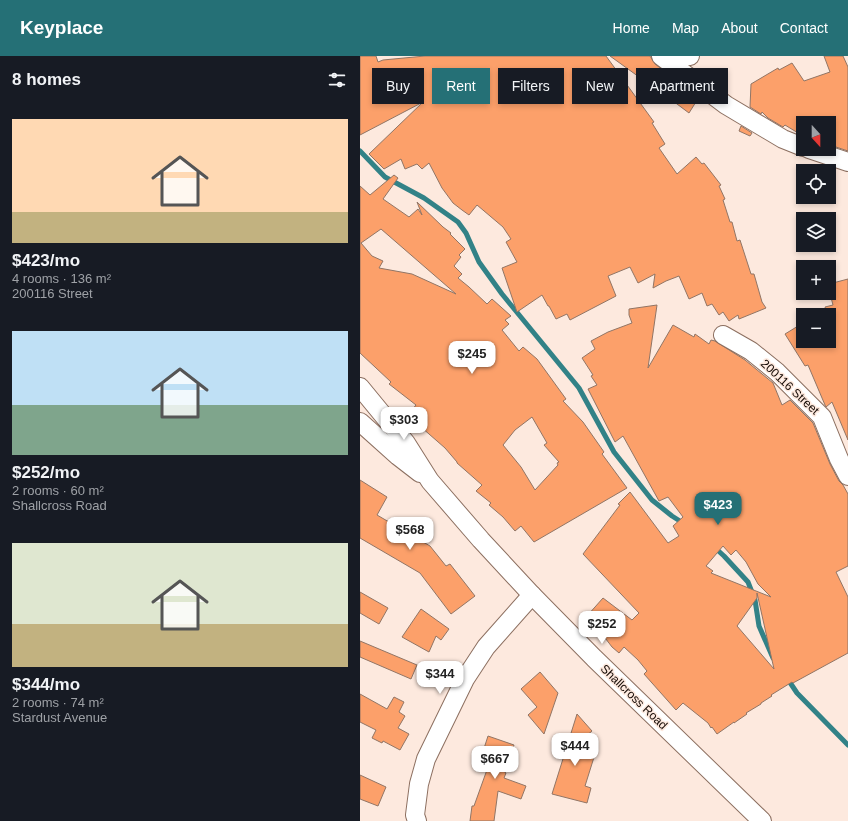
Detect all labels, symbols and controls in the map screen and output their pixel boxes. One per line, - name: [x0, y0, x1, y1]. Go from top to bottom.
- text: Keyplace: [20, 17, 103, 38]
- text: Home: [613, 20, 650, 36]
- text: Map: [672, 20, 699, 36]
- text: About: [721, 20, 758, 36]
- text: Contact: [780, 20, 828, 36]
- chip: Buy: [372, 68, 424, 104]
- chip: Rent: [432, 68, 490, 104]
- chip: Filters: [498, 68, 564, 104]
- chip: New: [572, 68, 628, 104]
- chip: Apartment: [636, 68, 728, 104]
- icon: filters: [326, 69, 348, 91]
- text: 8 homes: [12, 70, 81, 89]
- north arrow: [796, 116, 836, 156]
- map controls: [796, 116, 836, 348]
- icon: home: [144, 145, 216, 217]
- button: locate: [796, 164, 836, 204]
- button: layers: [796, 212, 836, 252]
- text: $423/mo: [12, 251, 80, 270]
- button: +: [796, 260, 836, 300]
- text: 4 rooms · 136 m²: [12, 271, 111, 286]
- text: 200116 Street: [12, 286, 93, 301]
- button: −: [796, 308, 836, 348]
- pin: $245: [448, 341, 496, 375]
- text: $245: [458, 346, 486, 361]
- street label: 200116 Street: [758, 356, 822, 418]
- icon: home: [144, 357, 216, 429]
- pin: $303: [380, 407, 428, 441]
- text: $303: [390, 412, 418, 427]
- text: $252/mo: [12, 463, 80, 482]
- text: 2 rooms · 60 m²: [12, 483, 104, 498]
- pin: $423: [694, 492, 742, 526]
- text: $423: [704, 497, 732, 512]
- text: Shallcross Road: [12, 498, 107, 513]
- pin: $568: [386, 517, 434, 551]
- text: $568: [396, 522, 424, 537]
- icon: home: [144, 569, 216, 641]
- pin: $252: [578, 611, 626, 645]
- text: $252: [588, 616, 616, 631]
- pin: $344: [416, 661, 464, 695]
- street label: Shallcross Road: [598, 662, 670, 732]
- text: $344: [426, 666, 454, 681]
- text: $344/mo: [12, 675, 80, 694]
- text: 2 rooms · 74 m²: [12, 695, 104, 710]
- text: Stardust Avenue: [12, 710, 107, 725]
- pin: $444: [551, 733, 599, 767]
- text: $444: [561, 738, 589, 753]
- pin: $667: [471, 746, 519, 780]
- text: $667: [481, 751, 509, 766]

